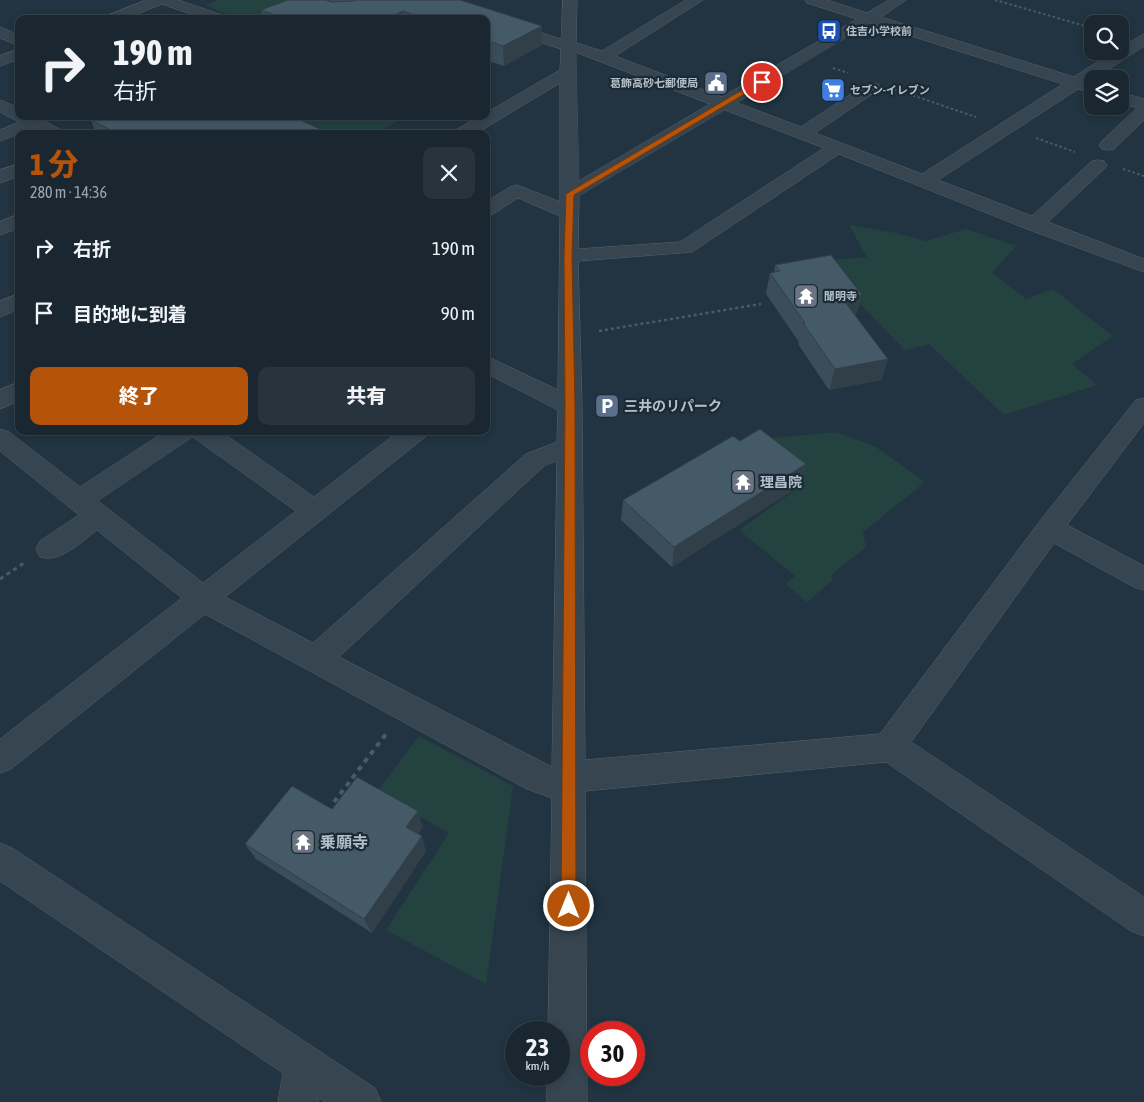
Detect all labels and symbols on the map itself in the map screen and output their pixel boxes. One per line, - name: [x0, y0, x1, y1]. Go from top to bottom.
- bus stop icon: 住吉小学校前: [816, 18, 842, 44]
- place label: 住吉小学校前: [846, 25, 912, 37]
- pin: [741, 61, 783, 103]
- public building icon: 葛飾高砂七郵便局: [703, 70, 729, 96]
- place label: 葛飾高砂七郵便局: [610, 77, 698, 89]
- supermarket icon: セブン-イレブン: [820, 77, 846, 103]
- place label: セブン-イレブン: [850, 84, 930, 96]
- temple icon: 聞明寺: [793, 283, 819, 309]
- place label: 聞明寺: [824, 290, 857, 302]
- parking icon: 三井のリパーク: [594, 393, 620, 419]
- place label: 三井のリパーク: [624, 398, 722, 414]
- temple icon: 理昌院: [730, 469, 756, 495]
- place label: 理昌院: [760, 474, 802, 490]
- temple icon: 乗願寺: [290, 829, 316, 855]
- place label: 乗願寺: [320, 833, 368, 851]
- position arrow: [542, 879, 594, 931]
- speed limit sign: 30: [580, 1021, 645, 1086]

